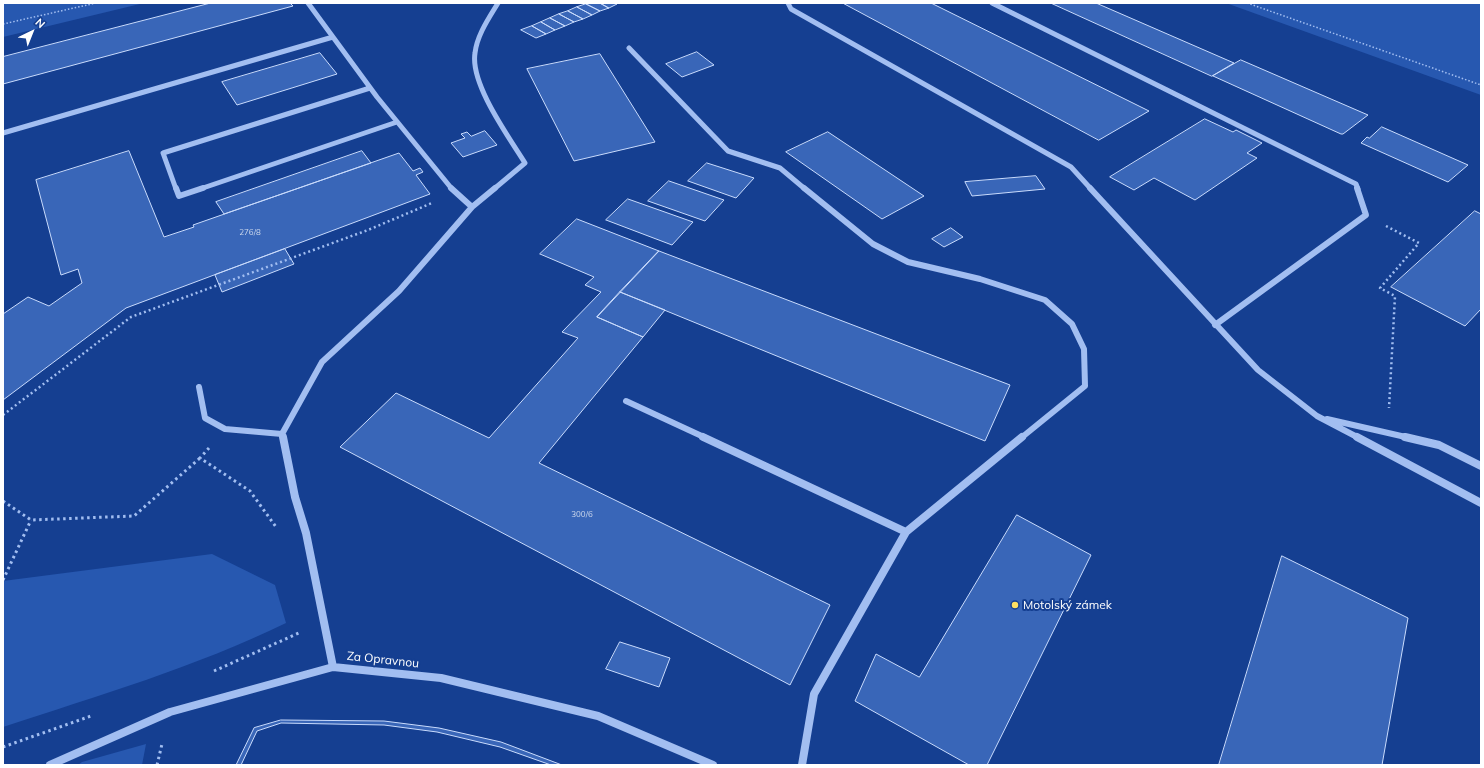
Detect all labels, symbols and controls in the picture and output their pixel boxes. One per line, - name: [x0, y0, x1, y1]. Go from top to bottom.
- north arrow: [12, 12, 52, 52]
- text: N: [32, 15, 48, 31]
- house number: 276/8: [239, 228, 261, 238]
- house number: 300/6: [571, 510, 593, 520]
- place label: Motolský zámek: [1023, 598, 1112, 612]
- marker: Motolský zámek: [1010, 600, 1020, 610]
- street label: Za Opravnou: [346, 649, 420, 671]

